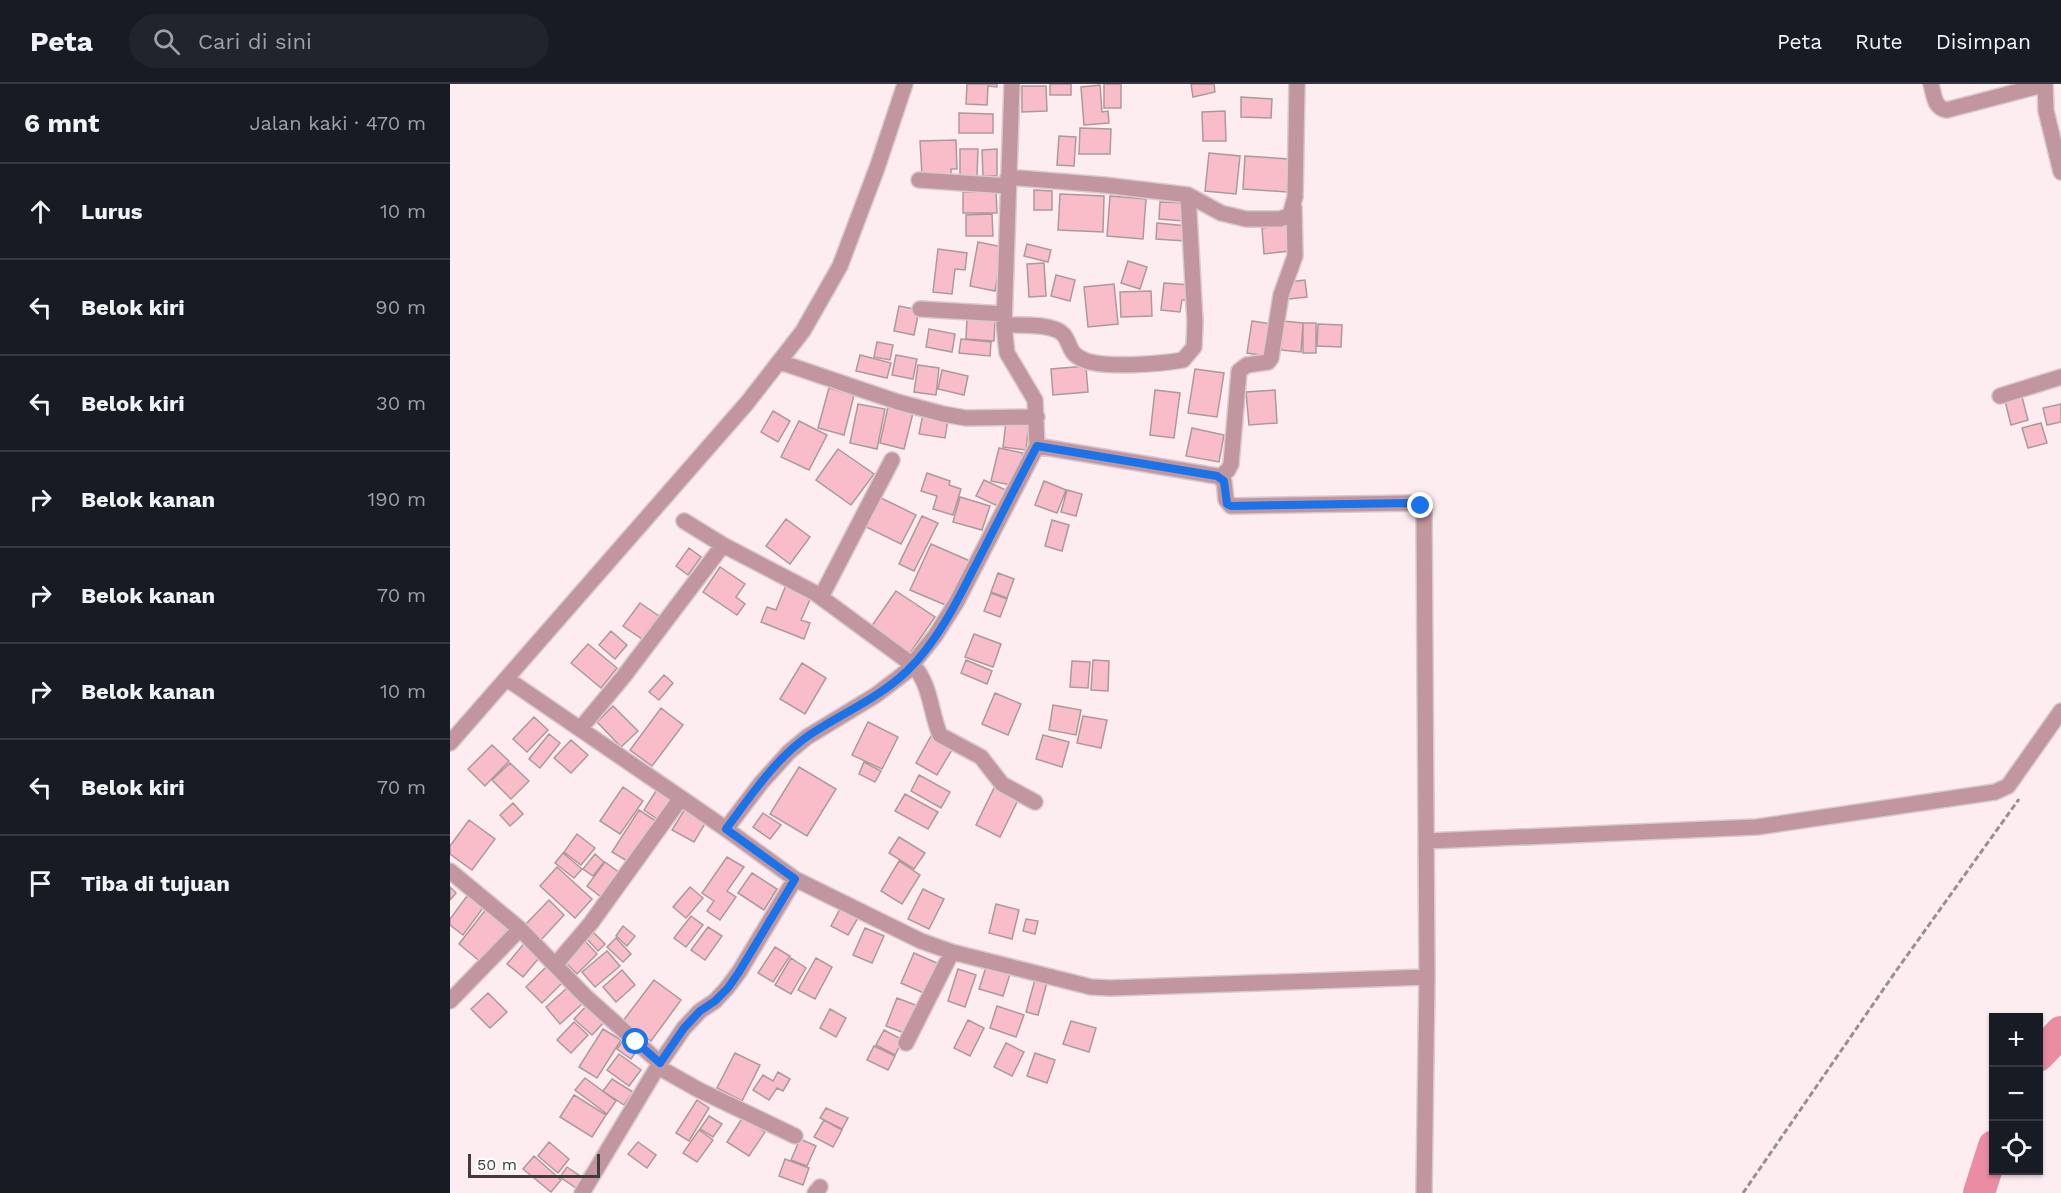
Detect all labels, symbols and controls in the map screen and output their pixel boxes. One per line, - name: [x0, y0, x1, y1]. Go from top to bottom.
- search box: [129, 14, 549, 68]
- text: Peta: [30, 25, 93, 58]
- icon: search: [150, 25, 183, 58]
- text: Cari di sini: [198, 29, 312, 54]
- text: Peta: [1777, 29, 1822, 54]
- text: Rute: [1855, 29, 1903, 54]
- text: Disimpan: [1936, 29, 2031, 54]
- text: 6 mnt: [24, 108, 99, 138]
- text: Jalan kaki · 470 m: [249, 111, 426, 135]
- icon: ahead: [24, 195, 57, 228]
- text: Lurus: [81, 199, 143, 224]
- text: 10 m: [380, 199, 426, 223]
- icon: left: [24, 291, 57, 324]
- text: Belok kiri: [81, 295, 185, 320]
- text: 90 m: [375, 295, 426, 319]
- icon: left: [24, 387, 57, 420]
- text: Belok kiri: [81, 391, 185, 416]
- text: 30 m: [376, 391, 426, 415]
- icon: right: [24, 483, 57, 516]
- text: Belok kanan: [81, 487, 215, 512]
- text: 190 m: [368, 487, 426, 511]
- route end: [1407, 492, 1433, 518]
- icon: right: [24, 579, 57, 612]
- text: Belok kanan: [81, 583, 215, 608]
- text: 70 m: [377, 583, 426, 607]
- icon: right: [24, 675, 57, 708]
- text: Belok kanan: [81, 679, 215, 704]
- text: 10 m: [380, 679, 426, 703]
- icon: left: [24, 771, 57, 804]
- text: Belok kiri: [81, 775, 185, 800]
- text: 70 m: [377, 775, 426, 799]
- icon: arrive: [24, 867, 57, 900]
- text: Tiba di tujuan: [81, 871, 230, 896]
- map controls: [1989, 1013, 2043, 1175]
- button: +: [1989, 1013, 2043, 1067]
- route start: [622, 1028, 648, 1054]
- button: −: [1989, 1067, 2043, 1121]
- button: locate: [1989, 1121, 2043, 1175]
- scale bar: [468, 1151, 600, 1178]
- text: 50 m: [477, 1155, 517, 1174]

